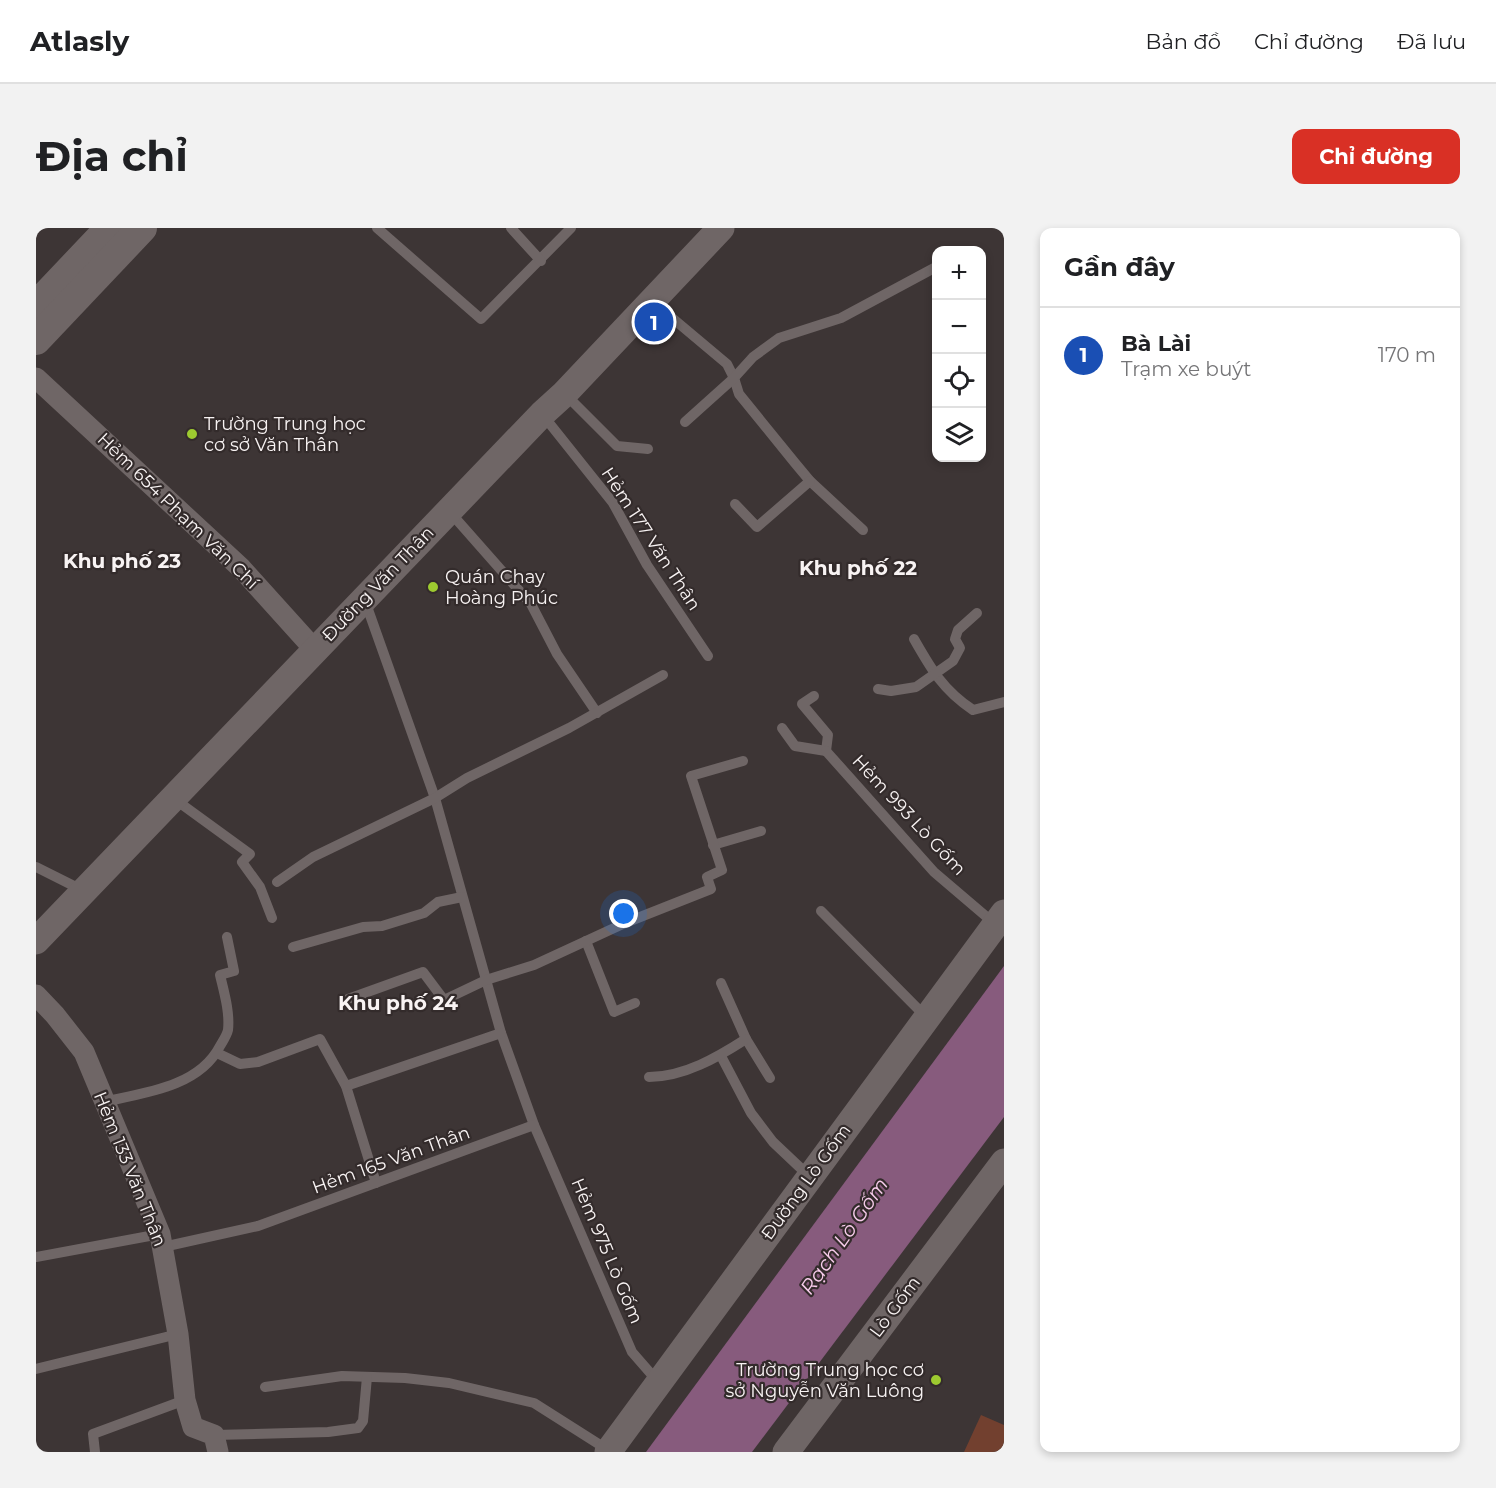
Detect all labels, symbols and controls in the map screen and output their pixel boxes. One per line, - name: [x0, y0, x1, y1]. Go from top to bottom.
- text: Atlasly: [30, 24, 129, 58]
- text: Bản đồ: [1146, 29, 1221, 54]
- text: Chỉ đường: [1254, 29, 1364, 54]
- text: Đã lưu: [1397, 29, 1466, 54]
- button: Chỉ đường: [1292, 129, 1460, 184]
- text: Địa chỉ: [36, 130, 188, 182]
- map controls: [932, 246, 986, 462]
- button: +: [932, 246, 986, 300]
- text: Gần đây: [1064, 251, 1175, 283]
- pin: 1: [634, 300, 674, 344]
- button: −: [932, 300, 986, 354]
- text: Bà Lài: [1121, 330, 1191, 357]
- text: 1: [1080, 343, 1087, 367]
- text: 170 m: [1378, 343, 1436, 367]
- button: locate: [932, 354, 986, 408]
- text: Trạm xe buýt: [1121, 357, 1251, 381]
- button: layers: [932, 408, 986, 462]
- place label: Trường Trung học cơ sở Văn Thân: [204, 413, 366, 456]
- marker: Trường Trung học cơ sở Văn Thân: [185, 427, 199, 441]
- street label: Hẻm 654 Phạm Văn Chí: [93, 428, 264, 595]
- street label: Hẻm 177 Văn Thân: [597, 463, 705, 615]
- street label: Đường Văn Thân: [317, 522, 439, 646]
- district label: Khu phố 23: [63, 549, 181, 573]
- district label: Khu phố 22: [799, 556, 917, 580]
- place label: Quán Chay Hoàng Phúc: [445, 566, 558, 609]
- marker: Quán Chay Hoàng Phúc: [426, 580, 440, 594]
- street label: Hẻm 993 Lò Gốm: [848, 750, 970, 880]
- your location: [609, 899, 638, 928]
- district label: Khu phố 24: [338, 991, 458, 1015]
- street label: Hẻm 133 Văn Thân: [89, 1088, 171, 1250]
- street label: Đường Lò Gốm: [757, 1120, 855, 1244]
- street label: Hẻm 165 Văn Thân: [309, 1121, 473, 1199]
- water label: Rạch Lò Gốm: [795, 1173, 893, 1299]
- street label: Hẻm 975 Lò Gốm: [566, 1175, 648, 1327]
- street label: Lò Gốm: [865, 1272, 925, 1342]
- place label: Trường Trung học cơ sở Nguyễn Văn Luông: [726, 1359, 924, 1402]
- marker: Trường Trung học cơ sở Nguyễn Văn Luông: [929, 1373, 943, 1387]

